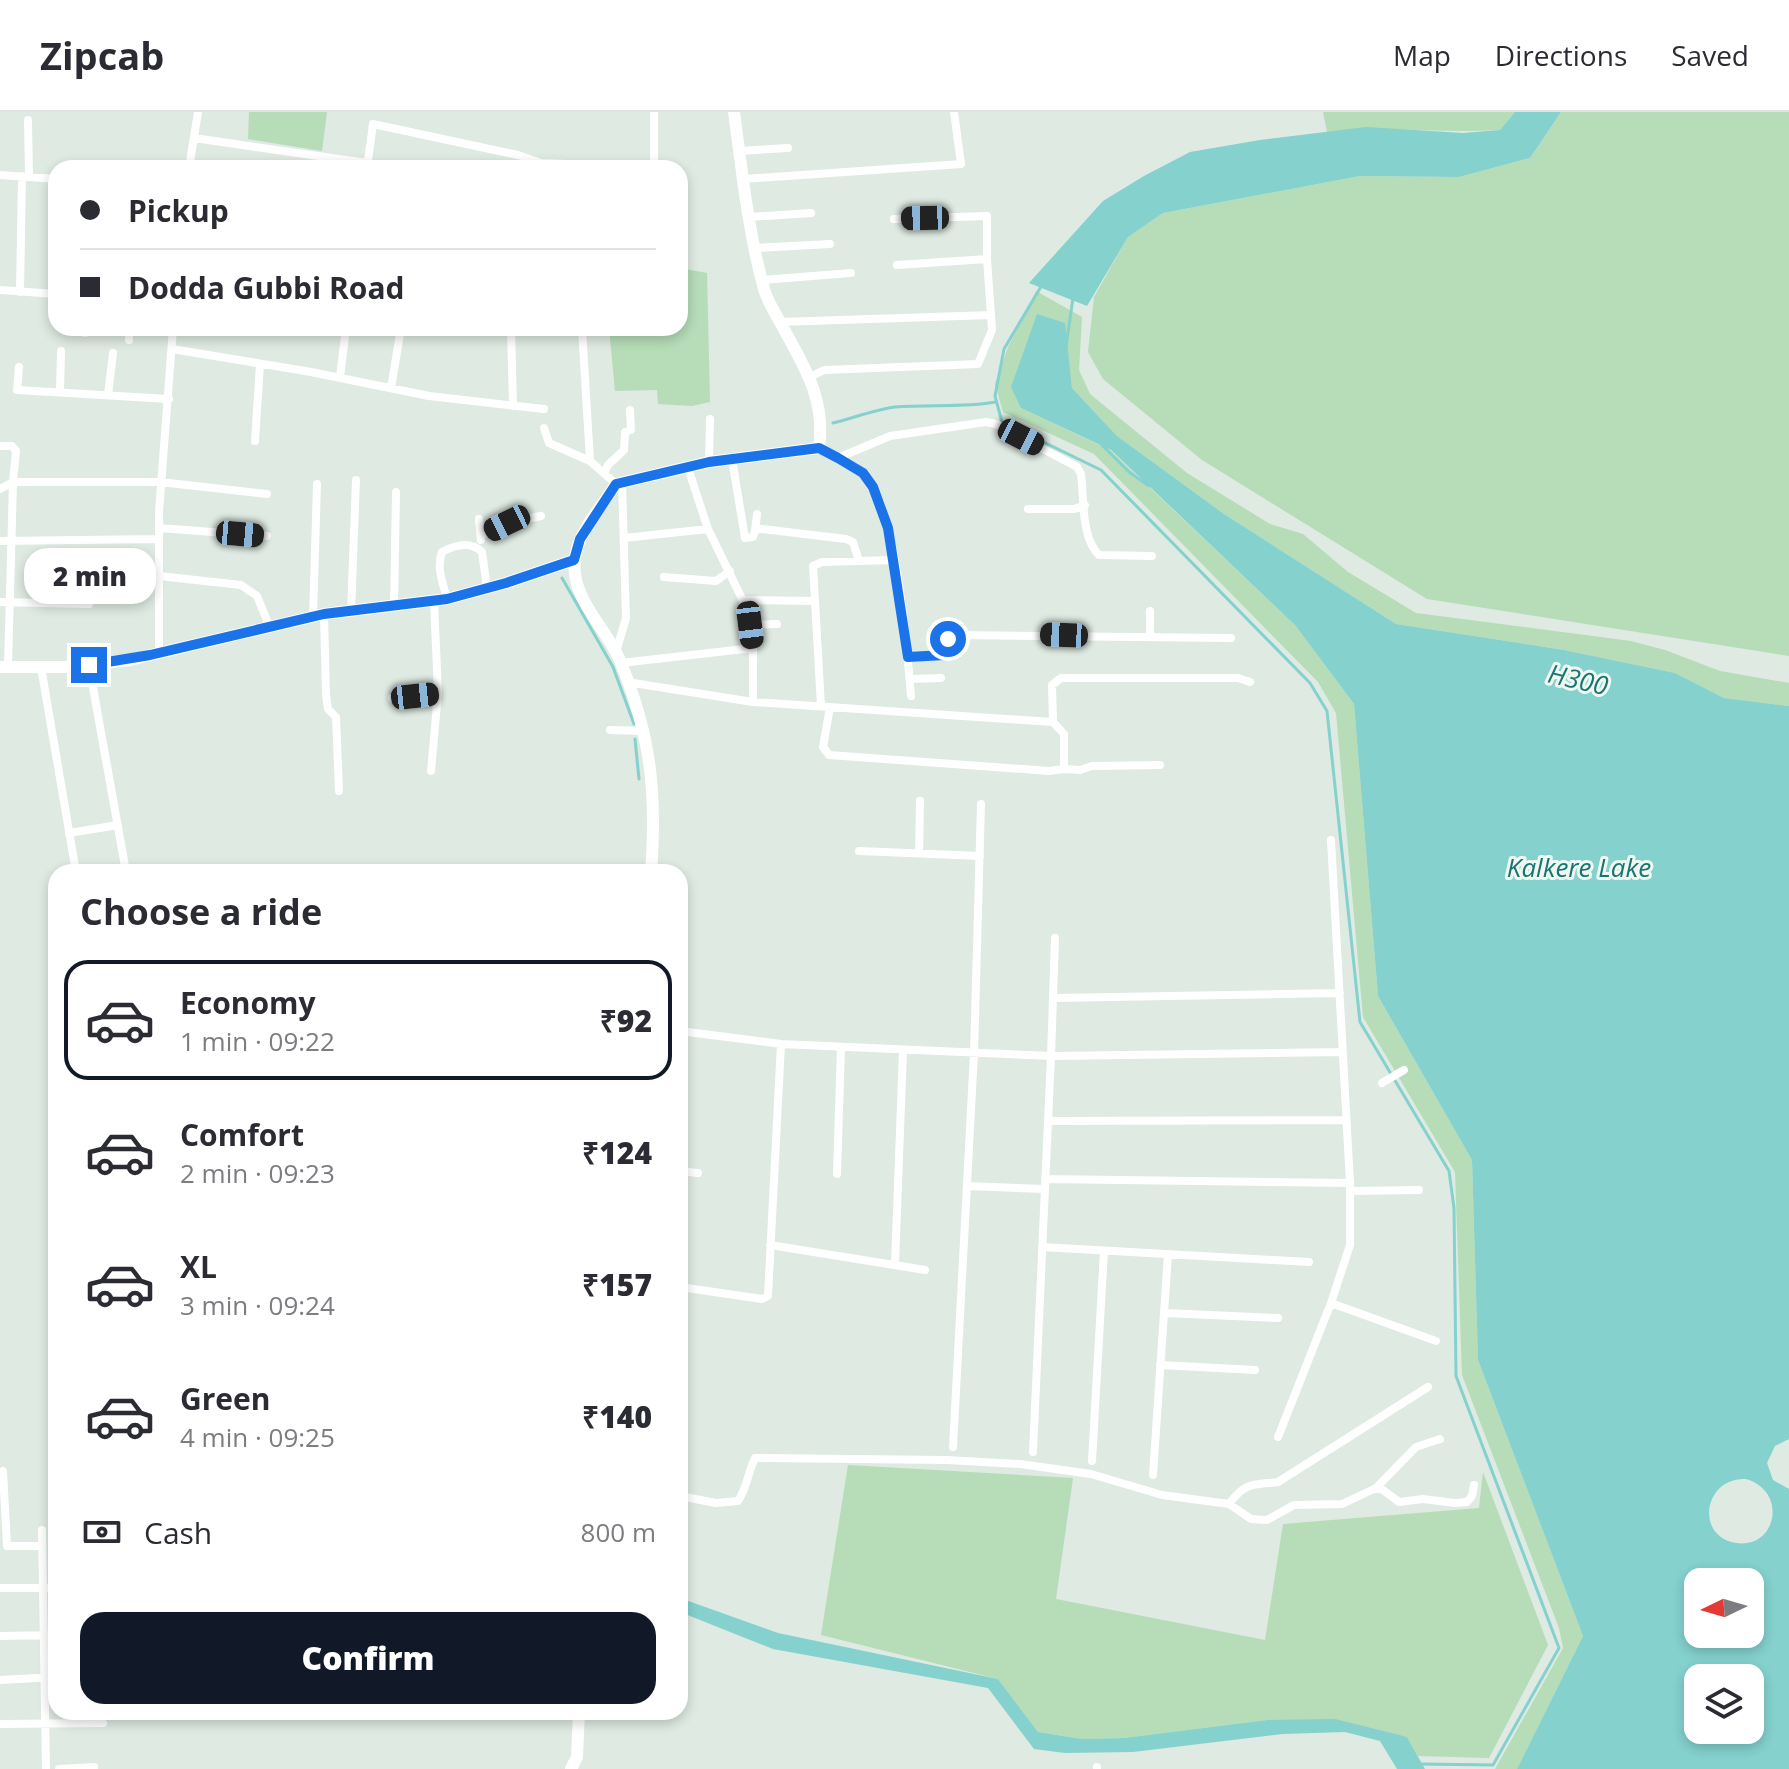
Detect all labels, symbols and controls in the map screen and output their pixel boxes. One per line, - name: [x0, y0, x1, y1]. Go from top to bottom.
- text: Zipcab: [40, 29, 164, 81]
- text: Map: [1393, 36, 1451, 74]
- text: Directions: [1495, 36, 1627, 74]
- text: Saved: [1671, 36, 1749, 74]
- text: Pickup: [128, 190, 229, 231]
- car: [901, 206, 949, 230]
- text: Dodda Gubbi Road: [128, 267, 405, 308]
- car: [994, 415, 1048, 459]
- car: [480, 502, 534, 544]
- car: [215, 520, 265, 548]
- callout: 2 min: [23, 549, 155, 605]
- text: 2 min: [53, 558, 127, 594]
- car: [735, 600, 765, 650]
- route start: [930, 621, 966, 657]
- car: [1040, 622, 1088, 648]
- route end: [71, 647, 107, 683]
- water label: H300: [1545, 655, 1612, 703]
- car: [390, 682, 440, 710]
- water label: Kalkere Lake: [1507, 849, 1651, 885]
- text: Choose a ride: [80, 887, 322, 936]
- text: Economy: [180, 982, 316, 1023]
- icon: car: [84, 984, 156, 1056]
- text: ₹92: [600, 1000, 652, 1041]
- text: 1 min · 09:22: [180, 1023, 335, 1059]
- text: Comfort: [180, 1114, 304, 1155]
- icon: car: [84, 1116, 156, 1188]
- text: ₹124: [582, 1132, 652, 1173]
- text: 2 min · 09:23: [180, 1155, 335, 1191]
- text: XL: [180, 1246, 217, 1287]
- icon: car: [84, 1248, 156, 1320]
- text: ₹157: [582, 1264, 652, 1305]
- text: 3 min · 09:24: [180, 1287, 335, 1323]
- text: Green: [180, 1378, 271, 1419]
- icon: car: [84, 1380, 156, 1452]
- text: ₹140: [582, 1396, 652, 1437]
- text: 4 min · 09:25: [180, 1419, 335, 1455]
- icon: cash: [80, 1510, 124, 1554]
- text: Cash: [144, 1512, 212, 1553]
- text: 800 m: [581, 1514, 656, 1550]
- north arrow: [1684, 1568, 1764, 1648]
- map controls: [1684, 1568, 1764, 1744]
- button: Confirm: [80, 1612, 656, 1704]
- button: layers: [1684, 1664, 1764, 1744]

